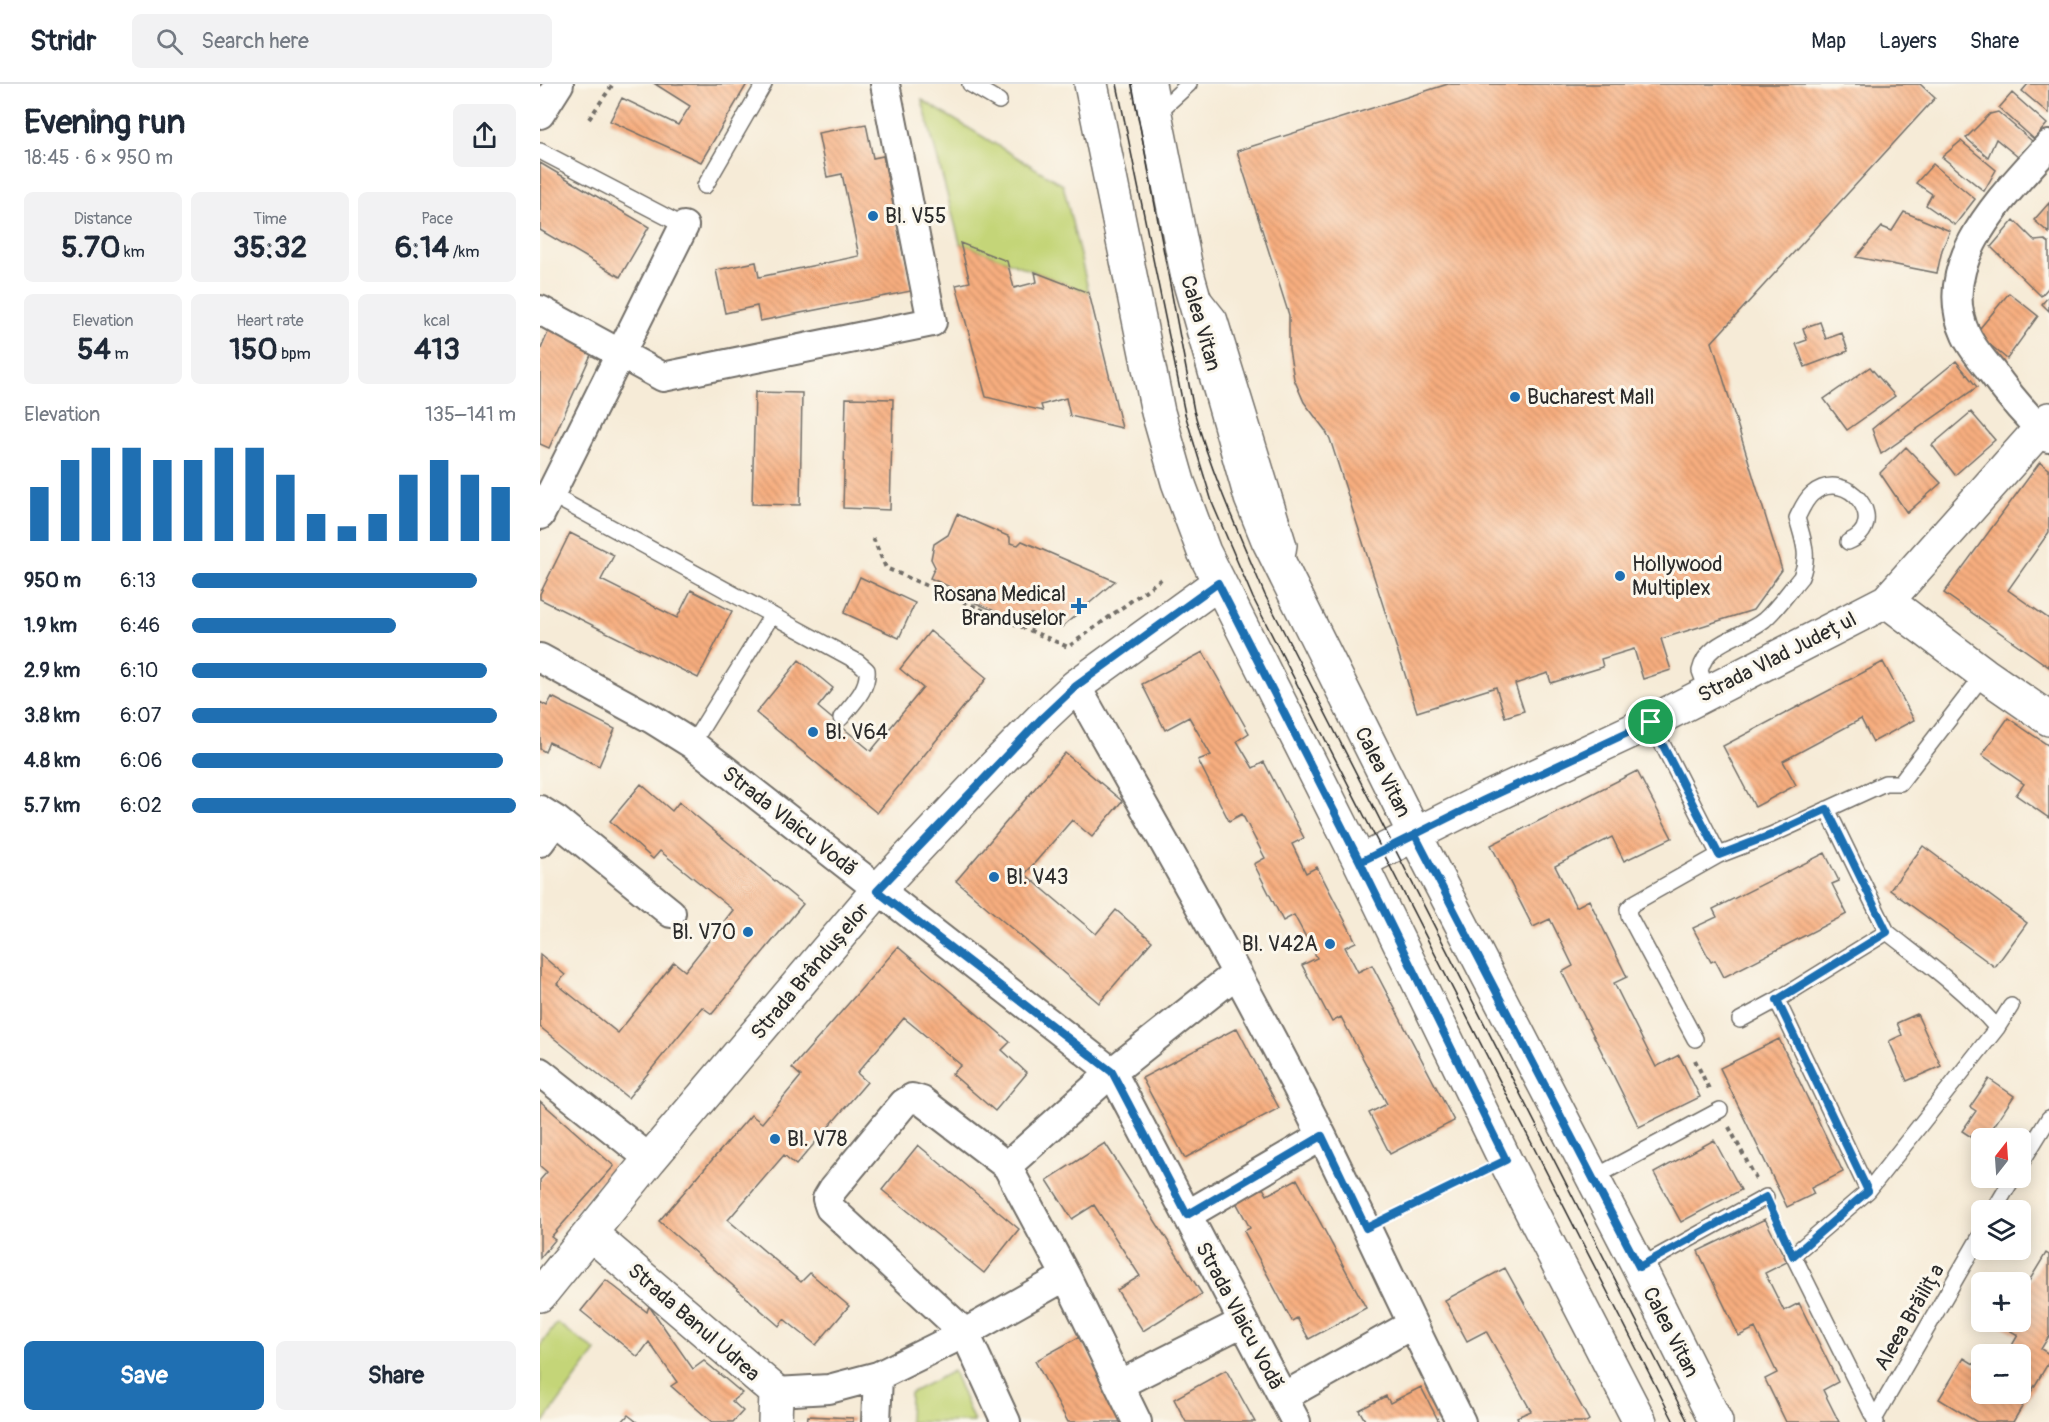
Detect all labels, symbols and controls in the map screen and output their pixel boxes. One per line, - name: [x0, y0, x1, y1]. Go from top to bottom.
- search box: [132, 14, 552, 68]
- text: Stridr: [30, 24, 96, 59]
- icon: search: [153, 25, 186, 58]
- text: Search here: [201, 27, 309, 55]
- text: Map: [1811, 28, 1846, 55]
- text: Layers: [1879, 28, 1937, 55]
- text: Share: [1970, 28, 2019, 55]
- text: Evening run: [24, 102, 185, 143]
- button: share: [453, 104, 516, 167]
- text: 18:45 · 6 × 950 m: [24, 145, 173, 170]
- place label: Bl. V55: [885, 203, 946, 230]
- text: Distance: [74, 209, 132, 229]
- text: Time: [253, 209, 287, 229]
- text: Pace: [421, 209, 453, 229]
- marker: Bl. V55: [866, 209, 880, 223]
- text: 5.70: [61, 229, 120, 266]
- text: 35:32: [233, 229, 307, 266]
- text: 6:14: [395, 229, 449, 266]
- text: km: [120, 242, 145, 262]
- text: /km: [449, 242, 479, 262]
- street label: Calea Vitan: [1174, 272, 1227, 374]
- text: Elevation: [73, 311, 133, 331]
- text: Heart rate: [236, 311, 304, 331]
- text: kcal: [424, 311, 450, 331]
- text: 54: [77, 331, 111, 368]
- text: 150: [229, 331, 278, 368]
- text: 413: [414, 331, 460, 368]
- text: m: [111, 344, 129, 364]
- text: bpm: [278, 344, 311, 364]
- place label: Bucharest Mall: [1527, 384, 1654, 411]
- marker: Bucharest Mall: [1508, 390, 1522, 404]
- text: Elevation: [24, 402, 100, 427]
- text: 135–141 m: [425, 402, 516, 427]
- place label: Hollywood Multiplex: [1632, 551, 1723, 602]
- text: 950 m: [24, 568, 81, 593]
- text: 6:13: [120, 568, 156, 593]
- marker: Hollywood Multiplex: [1613, 569, 1627, 583]
- place label: Rosana Medical Branduselor: [933, 581, 1066, 632]
- marker: Rosana Medical Branduselor: [1070, 597, 1088, 615]
- street label: Strada Vlad Județul: [1693, 606, 1861, 709]
- text: 1.9 km: [24, 613, 77, 638]
- text: 6:46: [120, 613, 160, 638]
- text: 2.9 km: [24, 658, 80, 683]
- text: 6:10: [120, 658, 158, 683]
- pin: [1625, 696, 1676, 747]
- text: 3.8 km: [24, 703, 80, 728]
- text: 6:07: [120, 703, 161, 728]
- icon: arrive: [1634, 705, 1667, 738]
- place label: Bl. V64: [825, 719, 888, 746]
- street label: Calea Vitan: [1348, 722, 1417, 822]
- marker: Bl. V64: [806, 725, 820, 739]
- text: 4.8 km: [24, 748, 81, 773]
- text: 6:06: [120, 748, 162, 773]
- street label: Strada Vlaicu Vodă: [717, 760, 863, 883]
- text: 5.7 km: [24, 793, 80, 818]
- text: 6:02: [120, 793, 162, 818]
- place label: Bl. V43: [1006, 864, 1069, 891]
- marker: Bl. V43: [987, 870, 1001, 884]
- street label: Strada Brândușelor: [745, 897, 876, 1046]
- place label: Bl. V70: [672, 919, 736, 946]
- marker: Bl. V70: [741, 925, 755, 939]
- place label: Bl. V42A: [1242, 931, 1318, 958]
- marker: Bl. V42A: [1323, 937, 1337, 951]
- place label: Bl. V78: [787, 1126, 847, 1153]
- north arrow: [1971, 1128, 2031, 1188]
- map controls: [1971, 1128, 2031, 1404]
- marker: Bl. V78: [768, 1132, 782, 1146]
- button: layers: [1971, 1200, 2031, 1260]
- street label: Strada Vlaicu Vodă: [1189, 1237, 1290, 1395]
- street label: Strada Banul Udrea: [622, 1257, 766, 1387]
- street label: Aleea Brăilița: [1868, 1259, 1951, 1375]
- button: +: [1971, 1272, 2031, 1332]
- street label: Calea Vitan: [1636, 1282, 1705, 1382]
- button: Save: [24, 1341, 264, 1410]
- button: Share: [276, 1341, 516, 1410]
- button: −: [1971, 1344, 2031, 1404]

